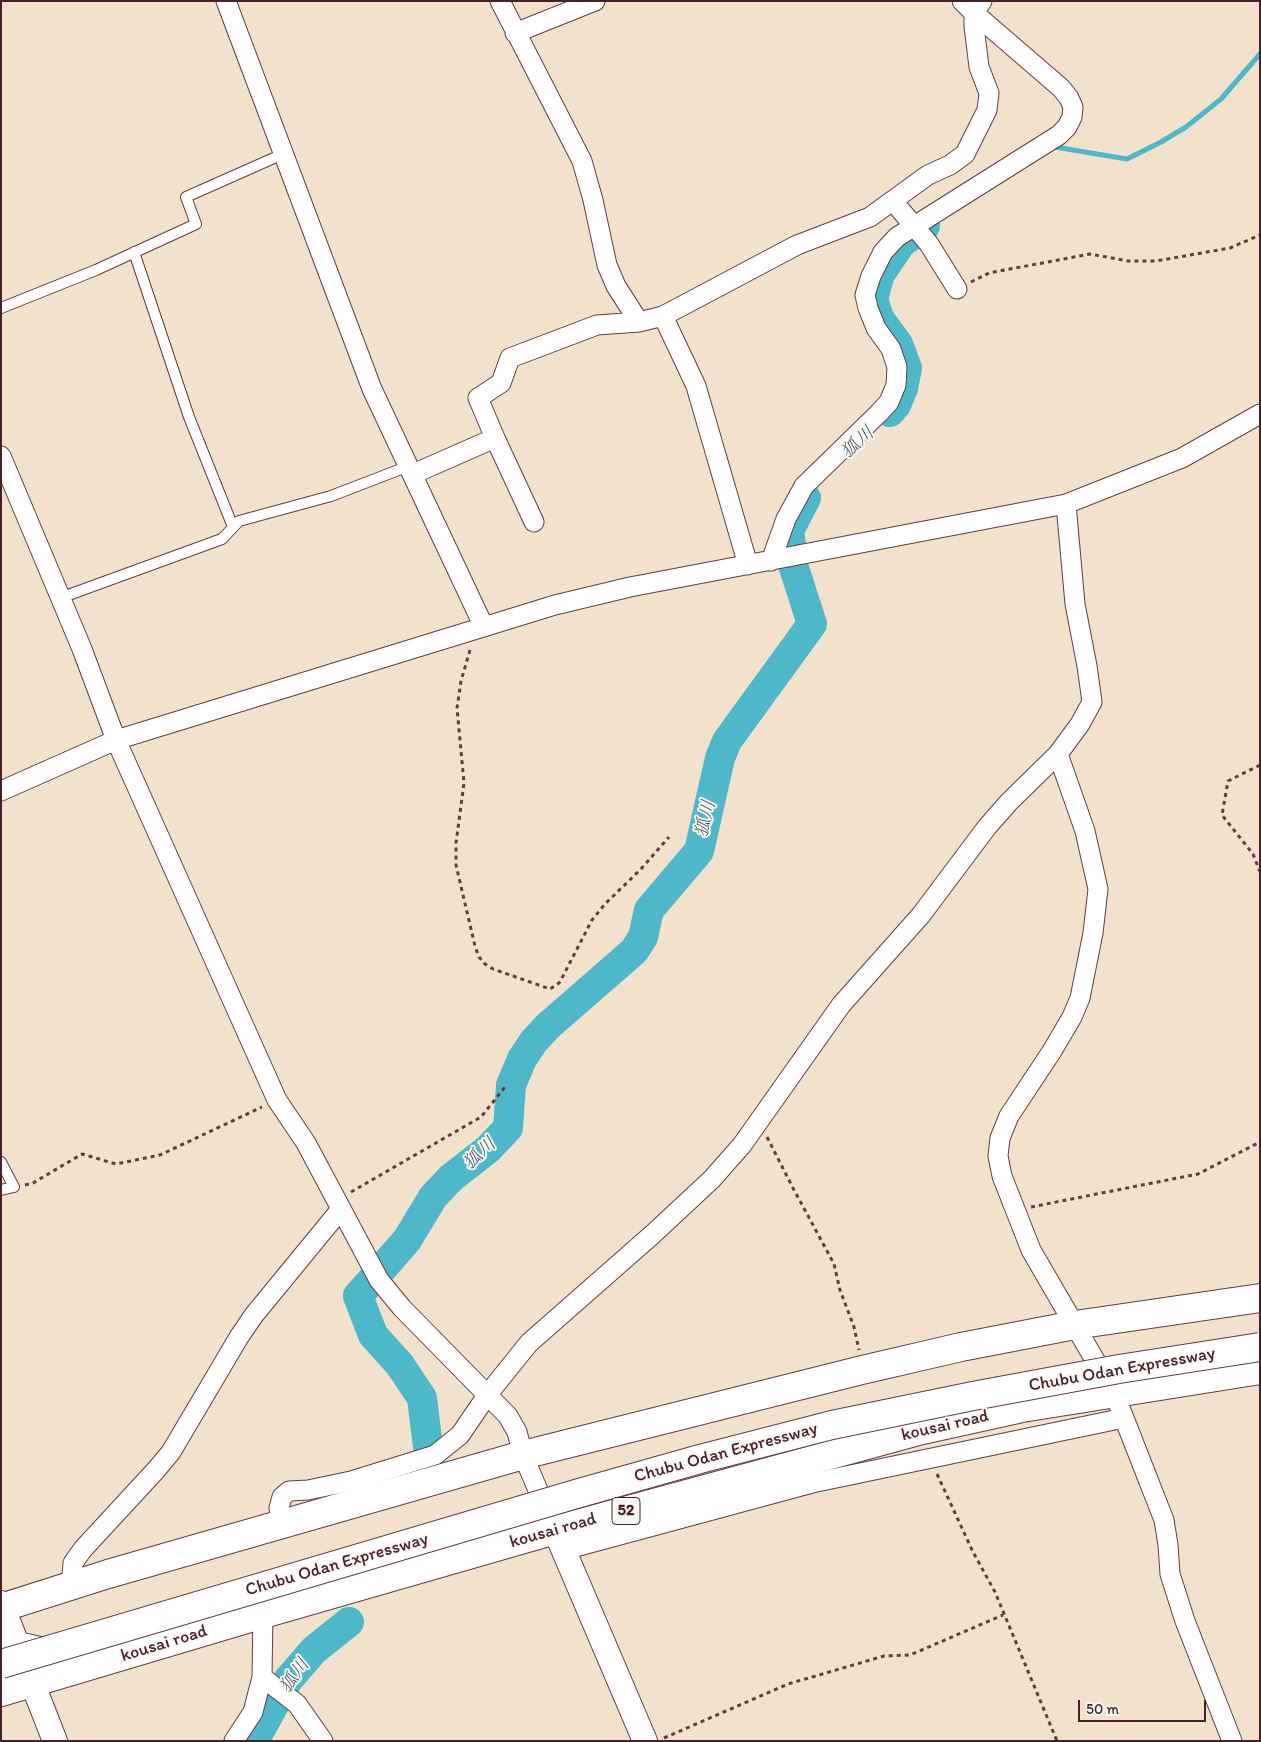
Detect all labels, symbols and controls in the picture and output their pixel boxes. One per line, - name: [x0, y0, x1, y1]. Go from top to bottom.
- water label: 狐川: [836, 422, 880, 464]
- water label: 狐川: [691, 798, 721, 840]
- water label: 狐川: [458, 1133, 502, 1175]
- street label: Chubu Odan Expressway: [1027, 1343, 1217, 1397]
- street label: kousai road: [899, 1405, 991, 1447]
- street label: Chubu Odan Expressway: [632, 1418, 820, 1488]
- road number: 52: [612, 1498, 640, 1524]
- street label: kousai road: [507, 1508, 599, 1554]
- street label: Chubu Odan Expressway: [243, 1529, 431, 1601]
- street label: kousai road: [118, 1621, 210, 1667]
- water label: 狐川: [275, 1654, 315, 1698]
- scale bar: [1081, 1690, 1208, 1722]
- text: 50 m: [1086, 1700, 1119, 1718]

